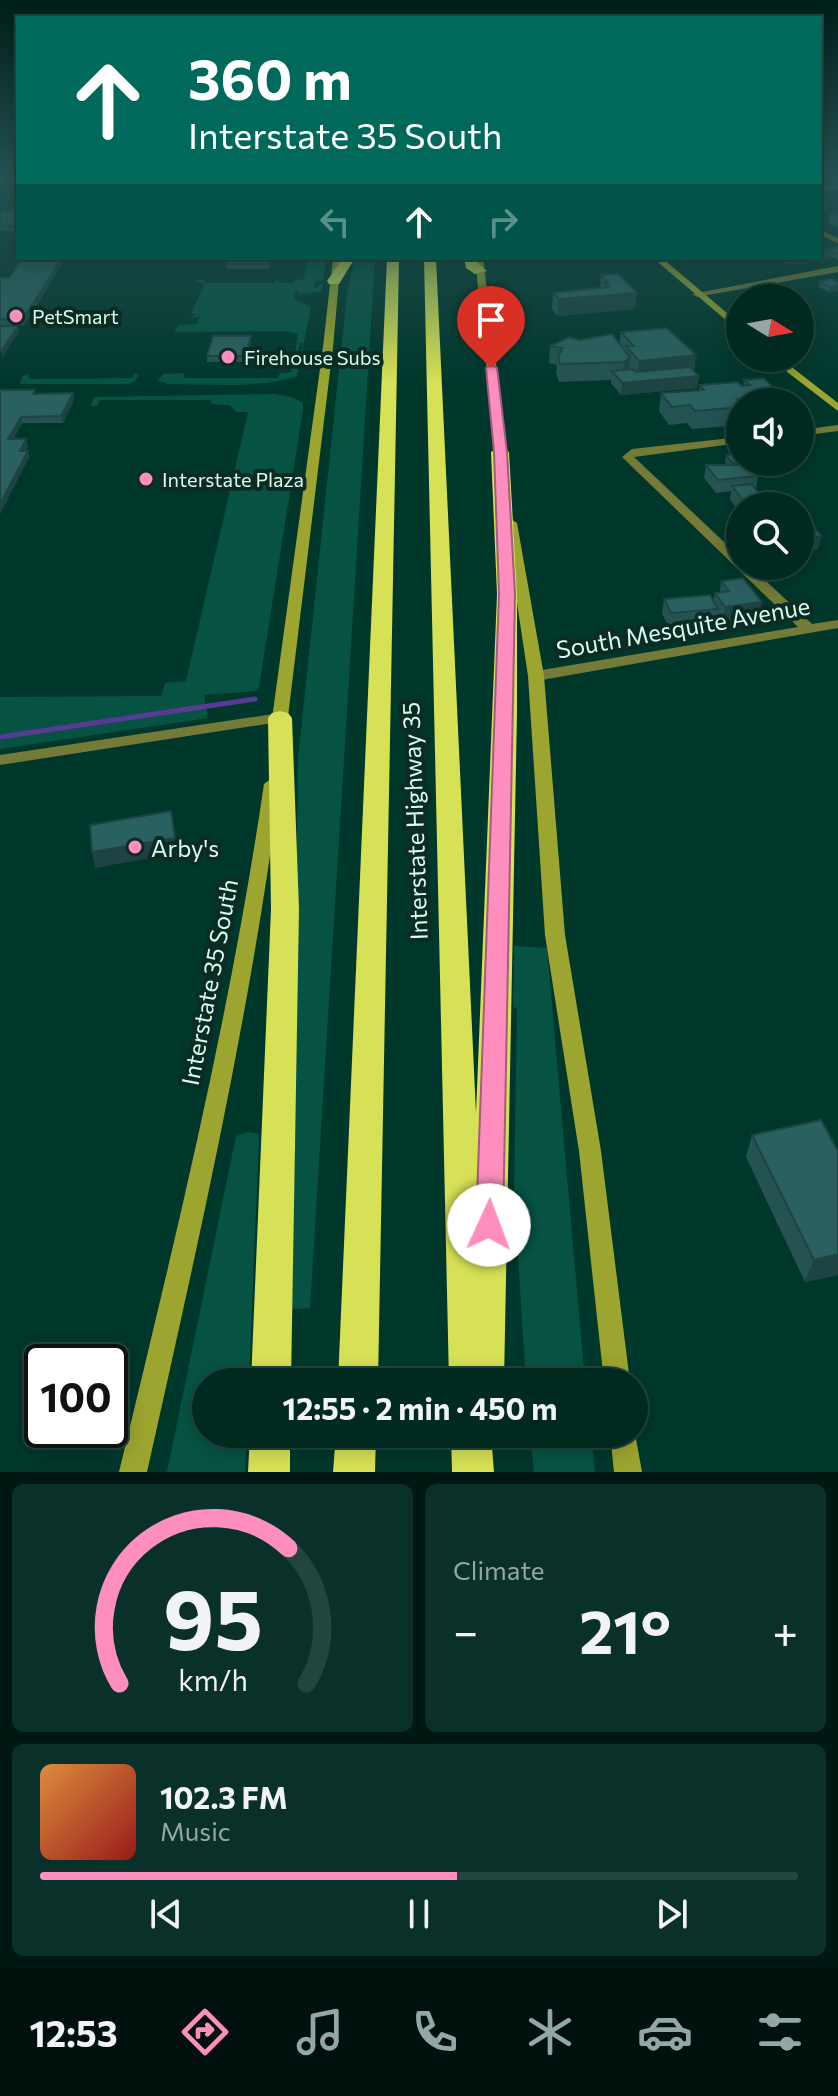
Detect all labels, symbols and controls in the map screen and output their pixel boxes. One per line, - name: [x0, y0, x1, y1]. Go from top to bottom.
- text: 360 m: [188, 43, 352, 112]
- icon: ahead: [56, 48, 160, 152]
- text: Interstate 35 South: [188, 112, 502, 156]
- icon: left: [313, 200, 357, 244]
- icon: ahead: [397, 200, 441, 244]
- icon: right: [481, 200, 525, 244]
- north arrow: [726, 284, 814, 372]
- map controls: [726, 284, 814, 580]
- pin: [457, 286, 525, 368]
- icon: arrive: [469, 298, 513, 342]
- place label: PetSmart: [32, 304, 119, 328]
- marker: PetSmart: [7, 307, 25, 325]
- place label: Firehouse Subs: [244, 345, 381, 369]
- marker: Firehouse Subs: [219, 348, 237, 366]
- button: sound: [726, 388, 814, 476]
- place label: Interstate Plaza: [162, 467, 304, 491]
- marker: Interstate Plaza: [137, 470, 155, 488]
- button: search: [726, 492, 814, 580]
- street label: South Mesquite Avenue: [554, 590, 812, 664]
- street label: Interstate Highway 35: [395, 701, 433, 941]
- place label: Arby's: [151, 833, 219, 862]
- marker: Arby's: [126, 838, 144, 856]
- street label: Interstate 35 South: [175, 876, 243, 1088]
- position arrow: [447, 1183, 531, 1267]
- speed limit sign: 100: [24, 1344, 128, 1448]
- text: 12:55 · 2 min · 450 m: [283, 1389, 557, 1426]
- text: Climate: [453, 1554, 545, 1585]
- text: 95: [163, 1565, 262, 1667]
- text: 21°: [579, 1593, 671, 1666]
- text: −: [453, 1603, 478, 1657]
- text: +: [772, 1603, 798, 1657]
- text: km/h: [178, 1662, 247, 1697]
- text: 102.3 FM: [160, 1778, 288, 1815]
- text: Music: [160, 1815, 231, 1846]
- icon: previous: [144, 1892, 188, 1936]
- icon: pause: [397, 1892, 441, 1936]
- icon: next: [650, 1892, 694, 1936]
- icon: directions: [177, 2004, 233, 2060]
- icon: music: [292, 2004, 348, 2060]
- icon: phone: [407, 2004, 463, 2060]
- icon: climate: [522, 2004, 578, 2060]
- icon: car: [637, 2004, 693, 2060]
- icon: filters: [752, 2004, 808, 2060]
- text: 12:53: [30, 2010, 118, 2054]

